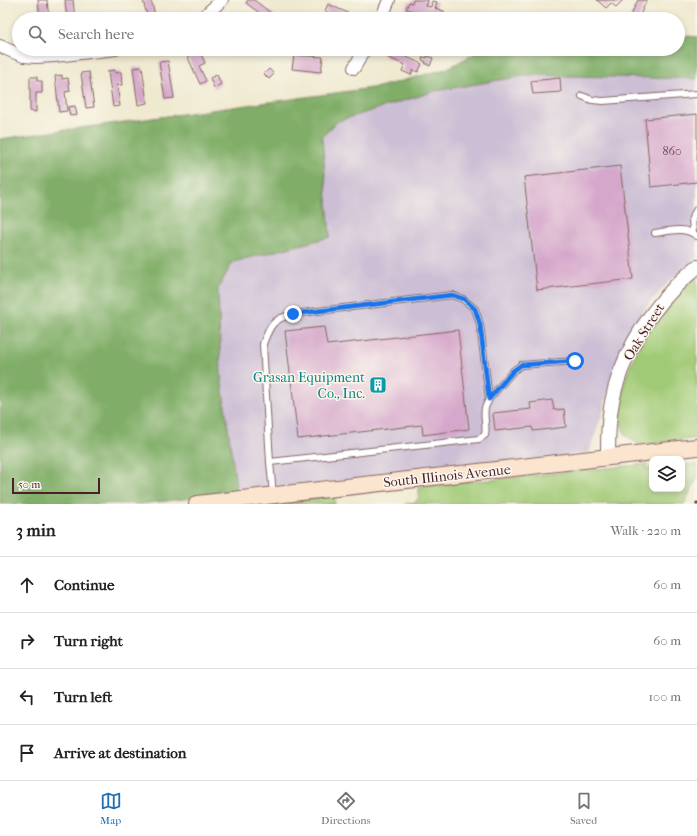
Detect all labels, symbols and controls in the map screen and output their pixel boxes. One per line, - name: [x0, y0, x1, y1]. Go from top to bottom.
- search box: [12, 12, 685, 56]
- icon: search: [26, 23, 48, 45]
- text: Search here: [58, 25, 134, 43]
- house number: 860: [662, 144, 682, 158]
- street label: Oak Street: [620, 300, 668, 364]
- route end: [284, 305, 302, 323]
- route start: [566, 352, 584, 370]
- place label: Grasan Equipment Co., Inc.: [253, 369, 365, 402]
- building icon: Grasan Equipment Co., Inc.: [368, 375, 388, 395]
- map controls: [649, 456, 685, 492]
- button: layers: [649, 456, 685, 492]
- street label: South Illinois Avenue: [383, 461, 512, 491]
- scale bar: [12, 476, 100, 495]
- text: 50 m: [18, 478, 40, 491]
- text: 3 min: [16, 520, 56, 540]
- text: Walk · 220 m: [610, 523, 681, 538]
- icon: ahead: [16, 574, 38, 596]
- text: Continue: [54, 576, 114, 594]
- text: 60 m: [653, 577, 681, 592]
- icon: right: [16, 630, 38, 652]
- text: Turn right: [54, 632, 123, 650]
- text: 60 m: [653, 633, 681, 648]
- icon: left: [16, 686, 38, 708]
- text: Turn left: [54, 688, 112, 706]
- text: 100 m: [648, 689, 681, 704]
- icon: arrive: [16, 742, 38, 764]
- text: Arrive at destination: [54, 744, 186, 762]
- tab: Map: [100, 790, 122, 827]
- tab: Directions: [321, 790, 371, 827]
- tab: Saved: [570, 790, 597, 827]

